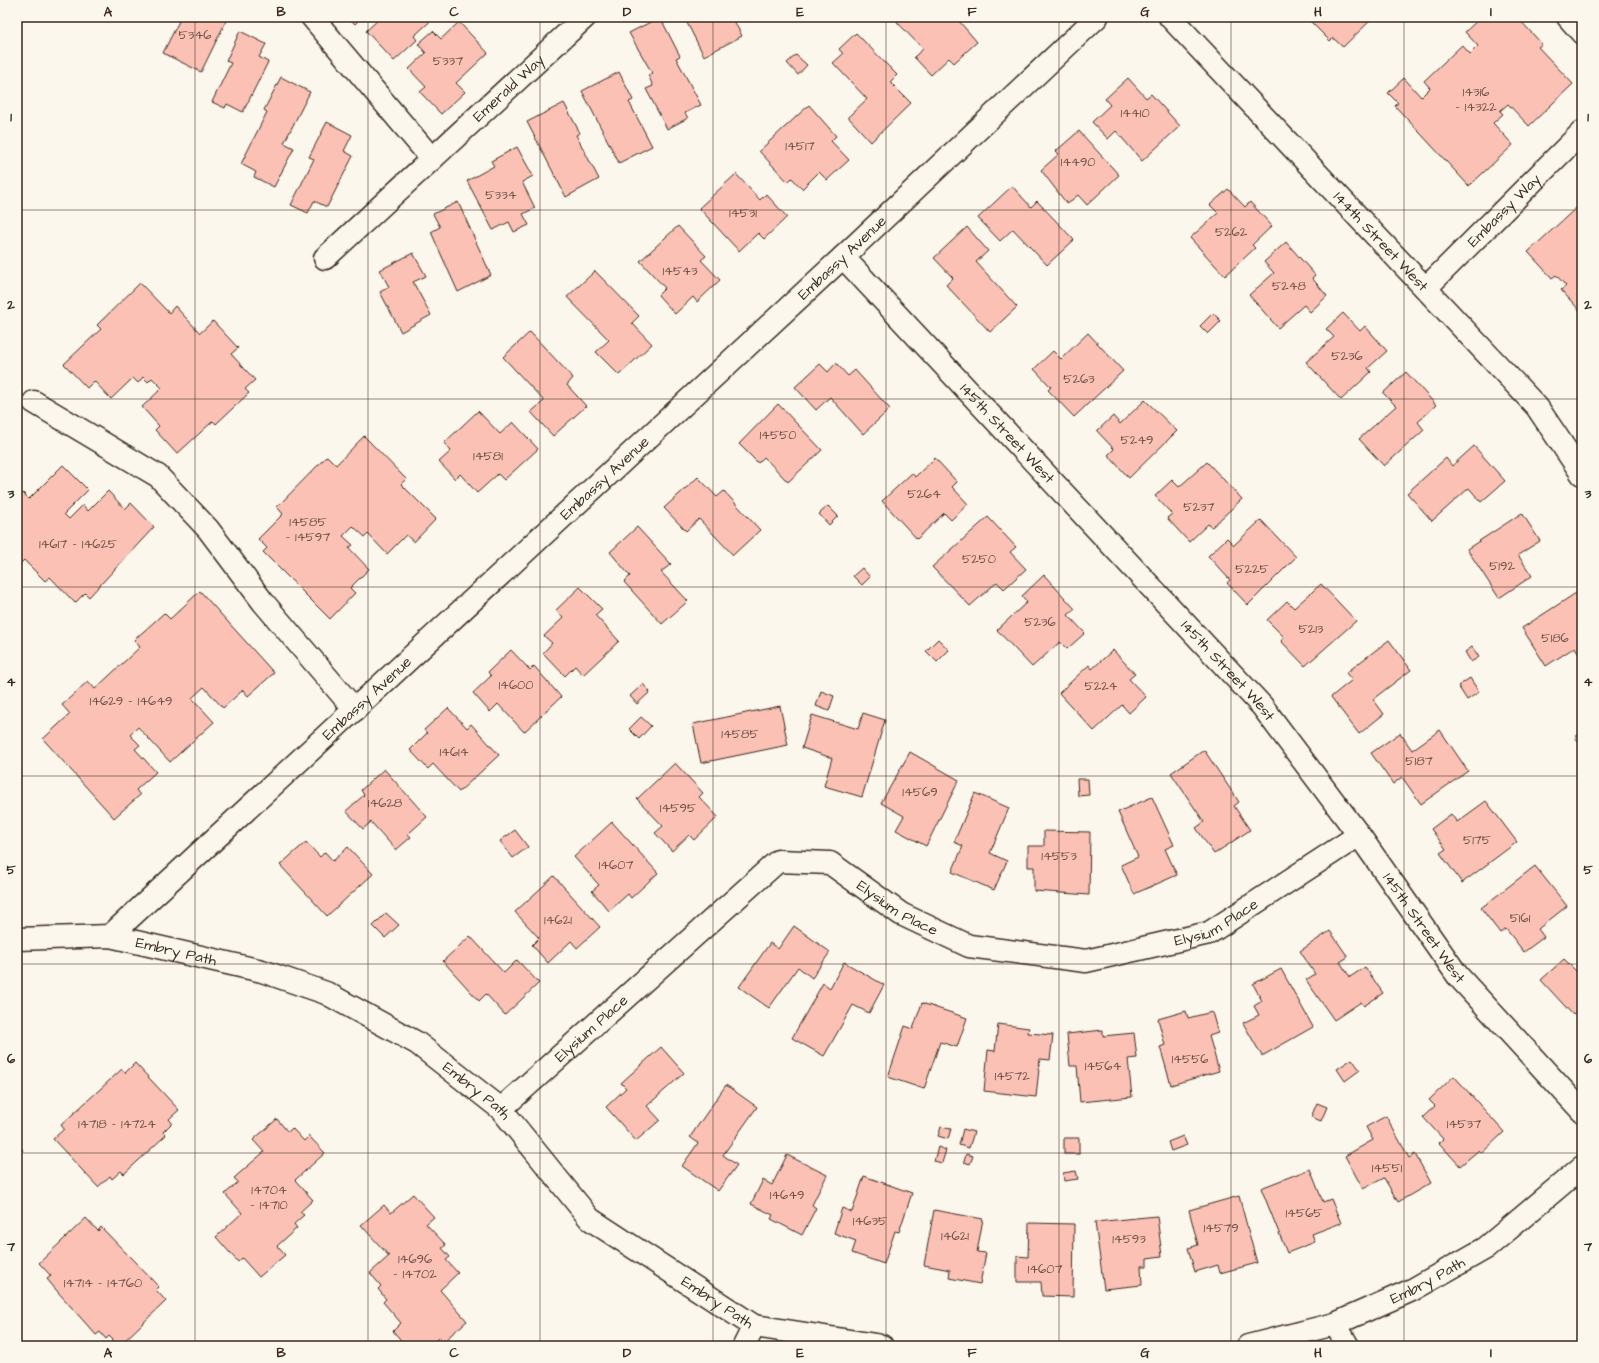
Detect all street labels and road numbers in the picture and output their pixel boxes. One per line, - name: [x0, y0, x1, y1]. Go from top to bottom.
- street label: Emerald Way: [468, 50, 549, 127]
- street label: Embassy Way: [1462, 169, 1546, 252]
- street label: 144th Street West: [1329, 187, 1433, 296]
- street label: Embassy Avenue: [793, 211, 891, 304]
- street label: 145th Street West: [955, 378, 1060, 488]
- street label: Embassy Avenue: [555, 431, 654, 525]
- street label: 145th Street West: [1176, 615, 1280, 725]
- street label: Embassy Avenue: [318, 651, 416, 745]
- street label: 145th Street West: [1378, 868, 1470, 988]
- street label: Elysium Place: [853, 875, 941, 940]
- street label: Elysium Place: [1172, 893, 1262, 951]
- street label: Embry Path: [134, 932, 219, 971]
- street label: Elysium Place: [550, 990, 632, 1067]
- street label: Embry Path: [438, 1057, 516, 1124]
- street label: Embry Path: [1387, 1251, 1469, 1309]
- street label: Embry Path: [677, 1271, 758, 1334]

